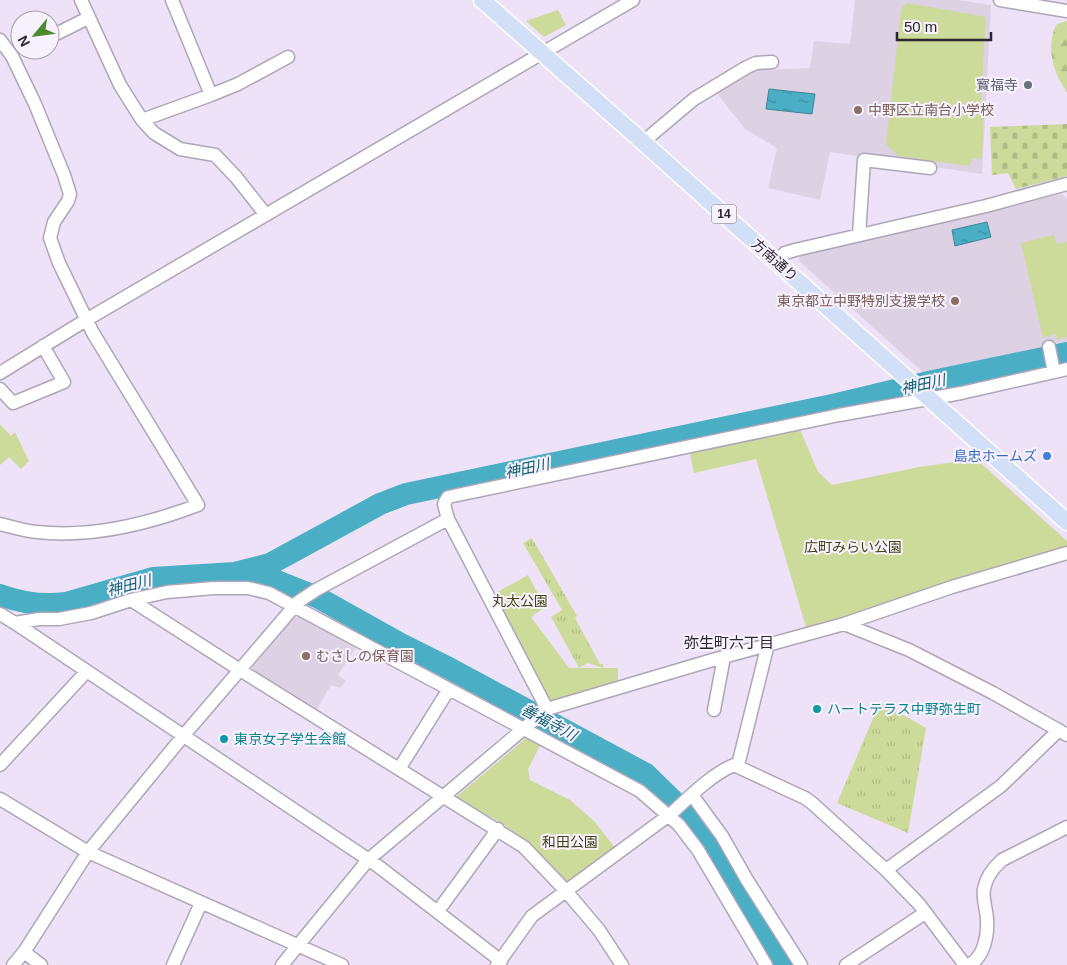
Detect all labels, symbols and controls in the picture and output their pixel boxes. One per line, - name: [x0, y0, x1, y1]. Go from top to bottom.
- north arrow: [10, 10, 60, 60]
- scale bar: [897, 10, 991, 42]
- text: 50 m: [904, 18, 937, 35]
- text: N: [14, 33, 33, 50]
- place label: 寳福寺: [976, 77, 1018, 93]
- marker: 寳福寺: [1022, 79, 1034, 91]
- place label: 中野区立南台小学校: [868, 102, 994, 118]
- marker: 中野区立南台小学校: [852, 104, 864, 116]
- road number: 14: [712, 204, 736, 223]
- street label: 方南通り: [749, 235, 801, 285]
- place label: 東京都立中野特別支援学校: [777, 293, 945, 309]
- marker: 東京都立中野特別支援学校: [949, 295, 961, 307]
- water label: 神田川: [899, 371, 949, 397]
- place label: 島忠ホームズ: [953, 448, 1037, 464]
- marker: 島忠ホームズ: [1041, 450, 1053, 462]
- water label: 神田川: [503, 455, 553, 481]
- park label: 広町みらい公園: [804, 539, 902, 555]
- water label: 神田川: [105, 571, 155, 599]
- park label: 丸太公園: [492, 593, 548, 609]
- district label: 弥生町六丁目: [684, 634, 774, 651]
- place label: むさしの保育園: [316, 648, 414, 664]
- marker: むさしの保育園: [300, 650, 312, 662]
- water label: 善福寺川: [519, 700, 581, 745]
- place label: ハートテラス中野弥生町: [827, 701, 981, 717]
- marker: ハートテラス中野弥生町: [811, 703, 823, 715]
- place label: 東京女子学生会館: [234, 731, 346, 747]
- marker: 東京女子学生会館: [218, 733, 230, 745]
- park label: 和田公園: [542, 834, 598, 850]

